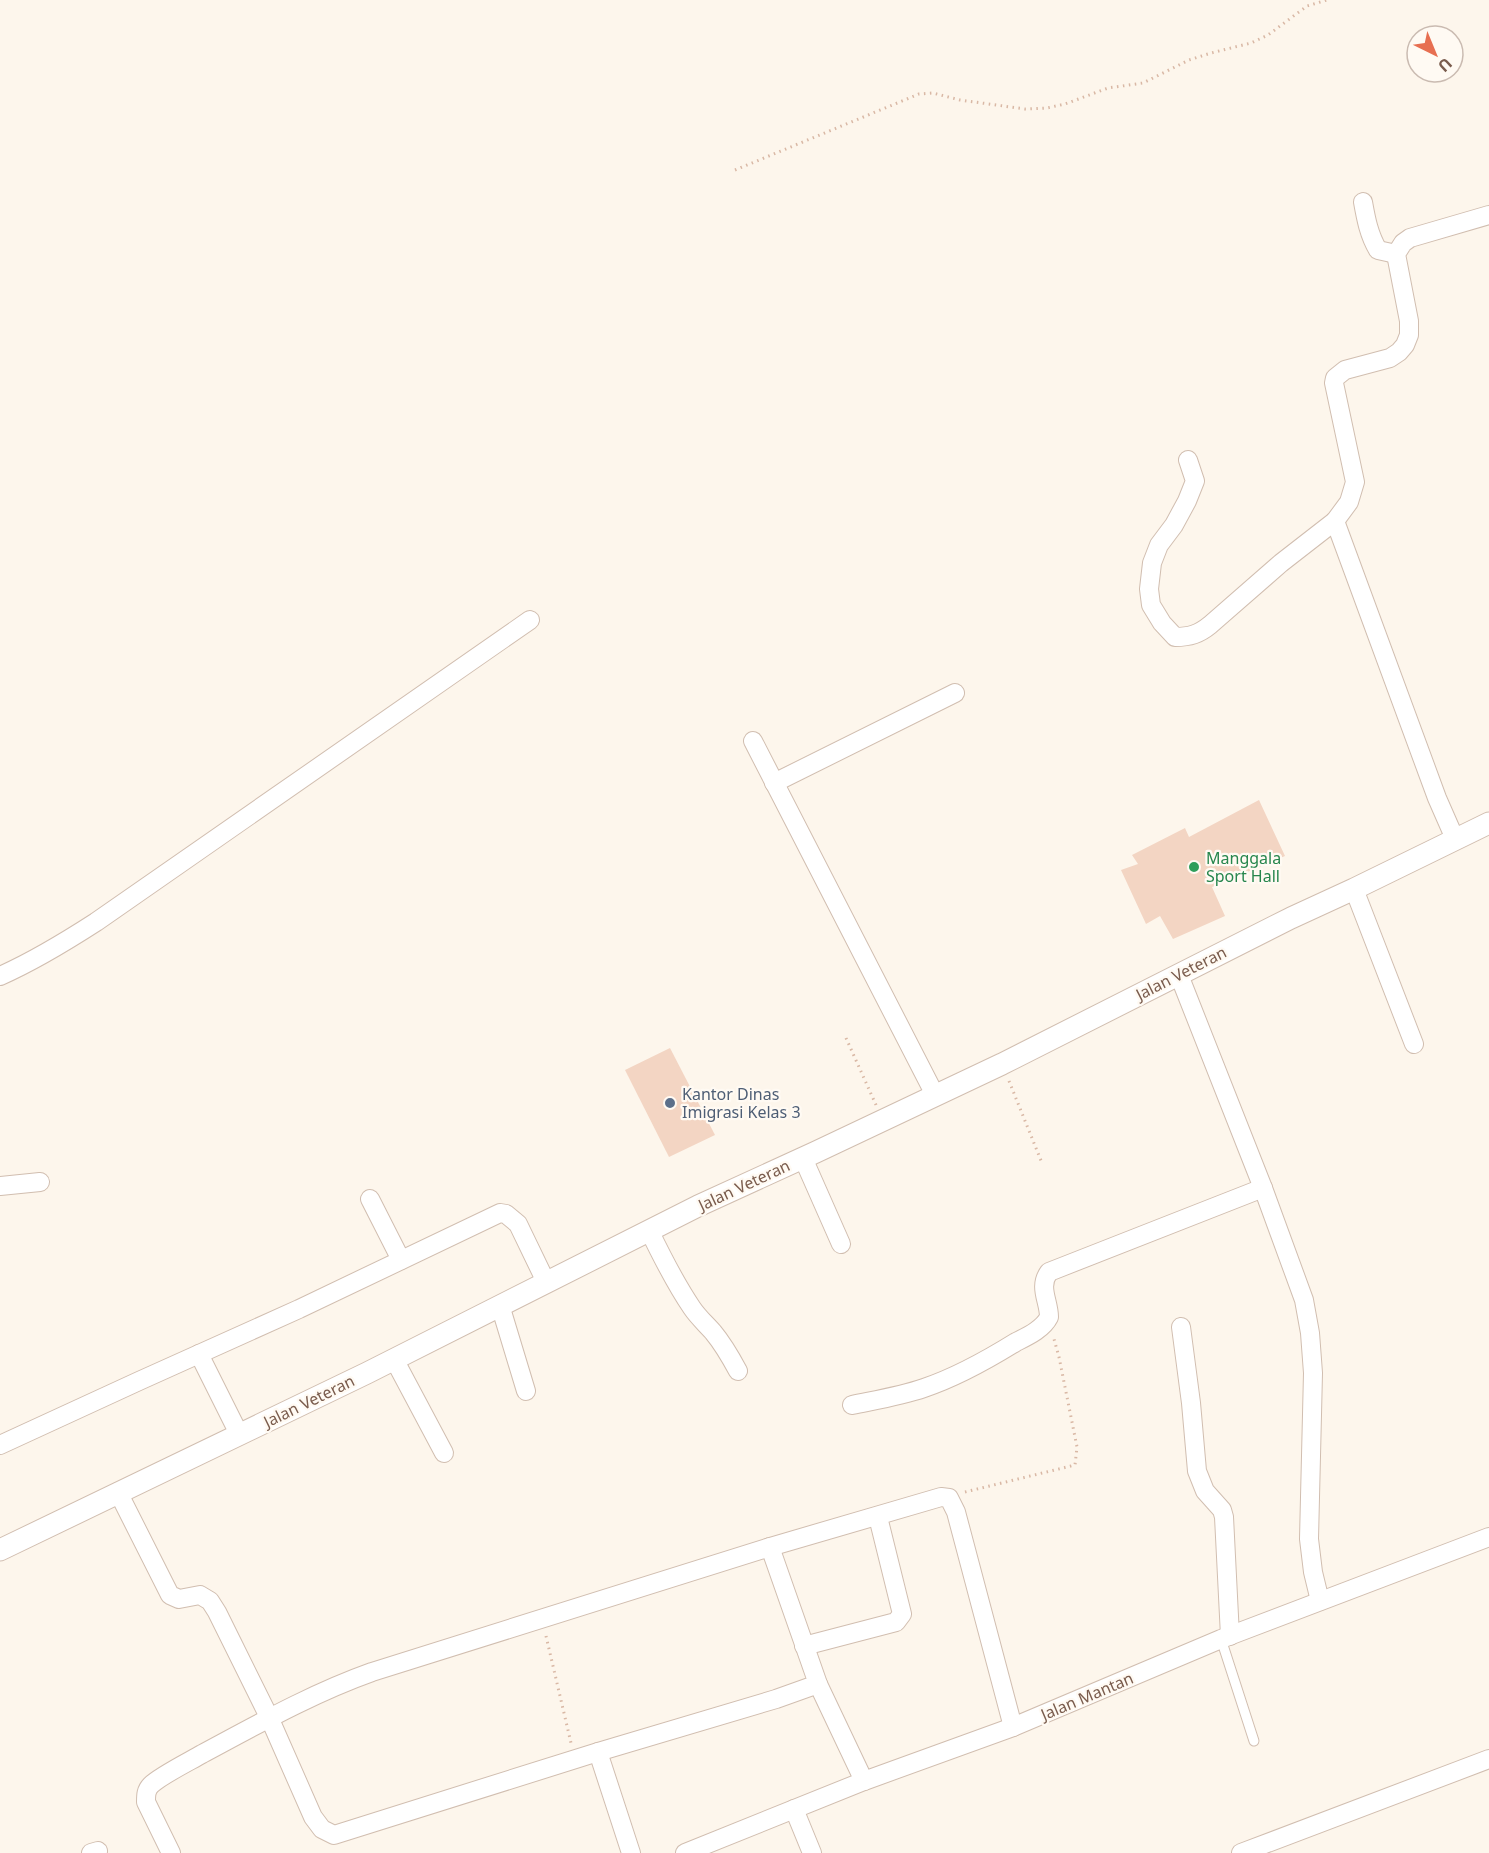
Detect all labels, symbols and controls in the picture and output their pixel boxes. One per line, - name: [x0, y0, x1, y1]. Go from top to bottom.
- north arrow: [1405, 24, 1465, 84]
- text: U: [1433, 53, 1457, 77]
- place label: Manggala Sport Hall: [1206, 847, 1281, 887]
- marker: Manggala Sport Hall: [1187, 860, 1201, 874]
- street label: Jalan Veteran: [1130, 941, 1230, 1006]
- place label: Kantor Dinas Imigrasi Kelas 3: [682, 1083, 801, 1123]
- marker: Kantor Dinas Imigrasi Kelas 3: [663, 1096, 677, 1110]
- street label: Jalan Veteran: [693, 1154, 793, 1217]
- street label: Jalan Veteran: [258, 1369, 358, 1433]
- street label: Jalan Mantan: [1036, 1667, 1137, 1726]

